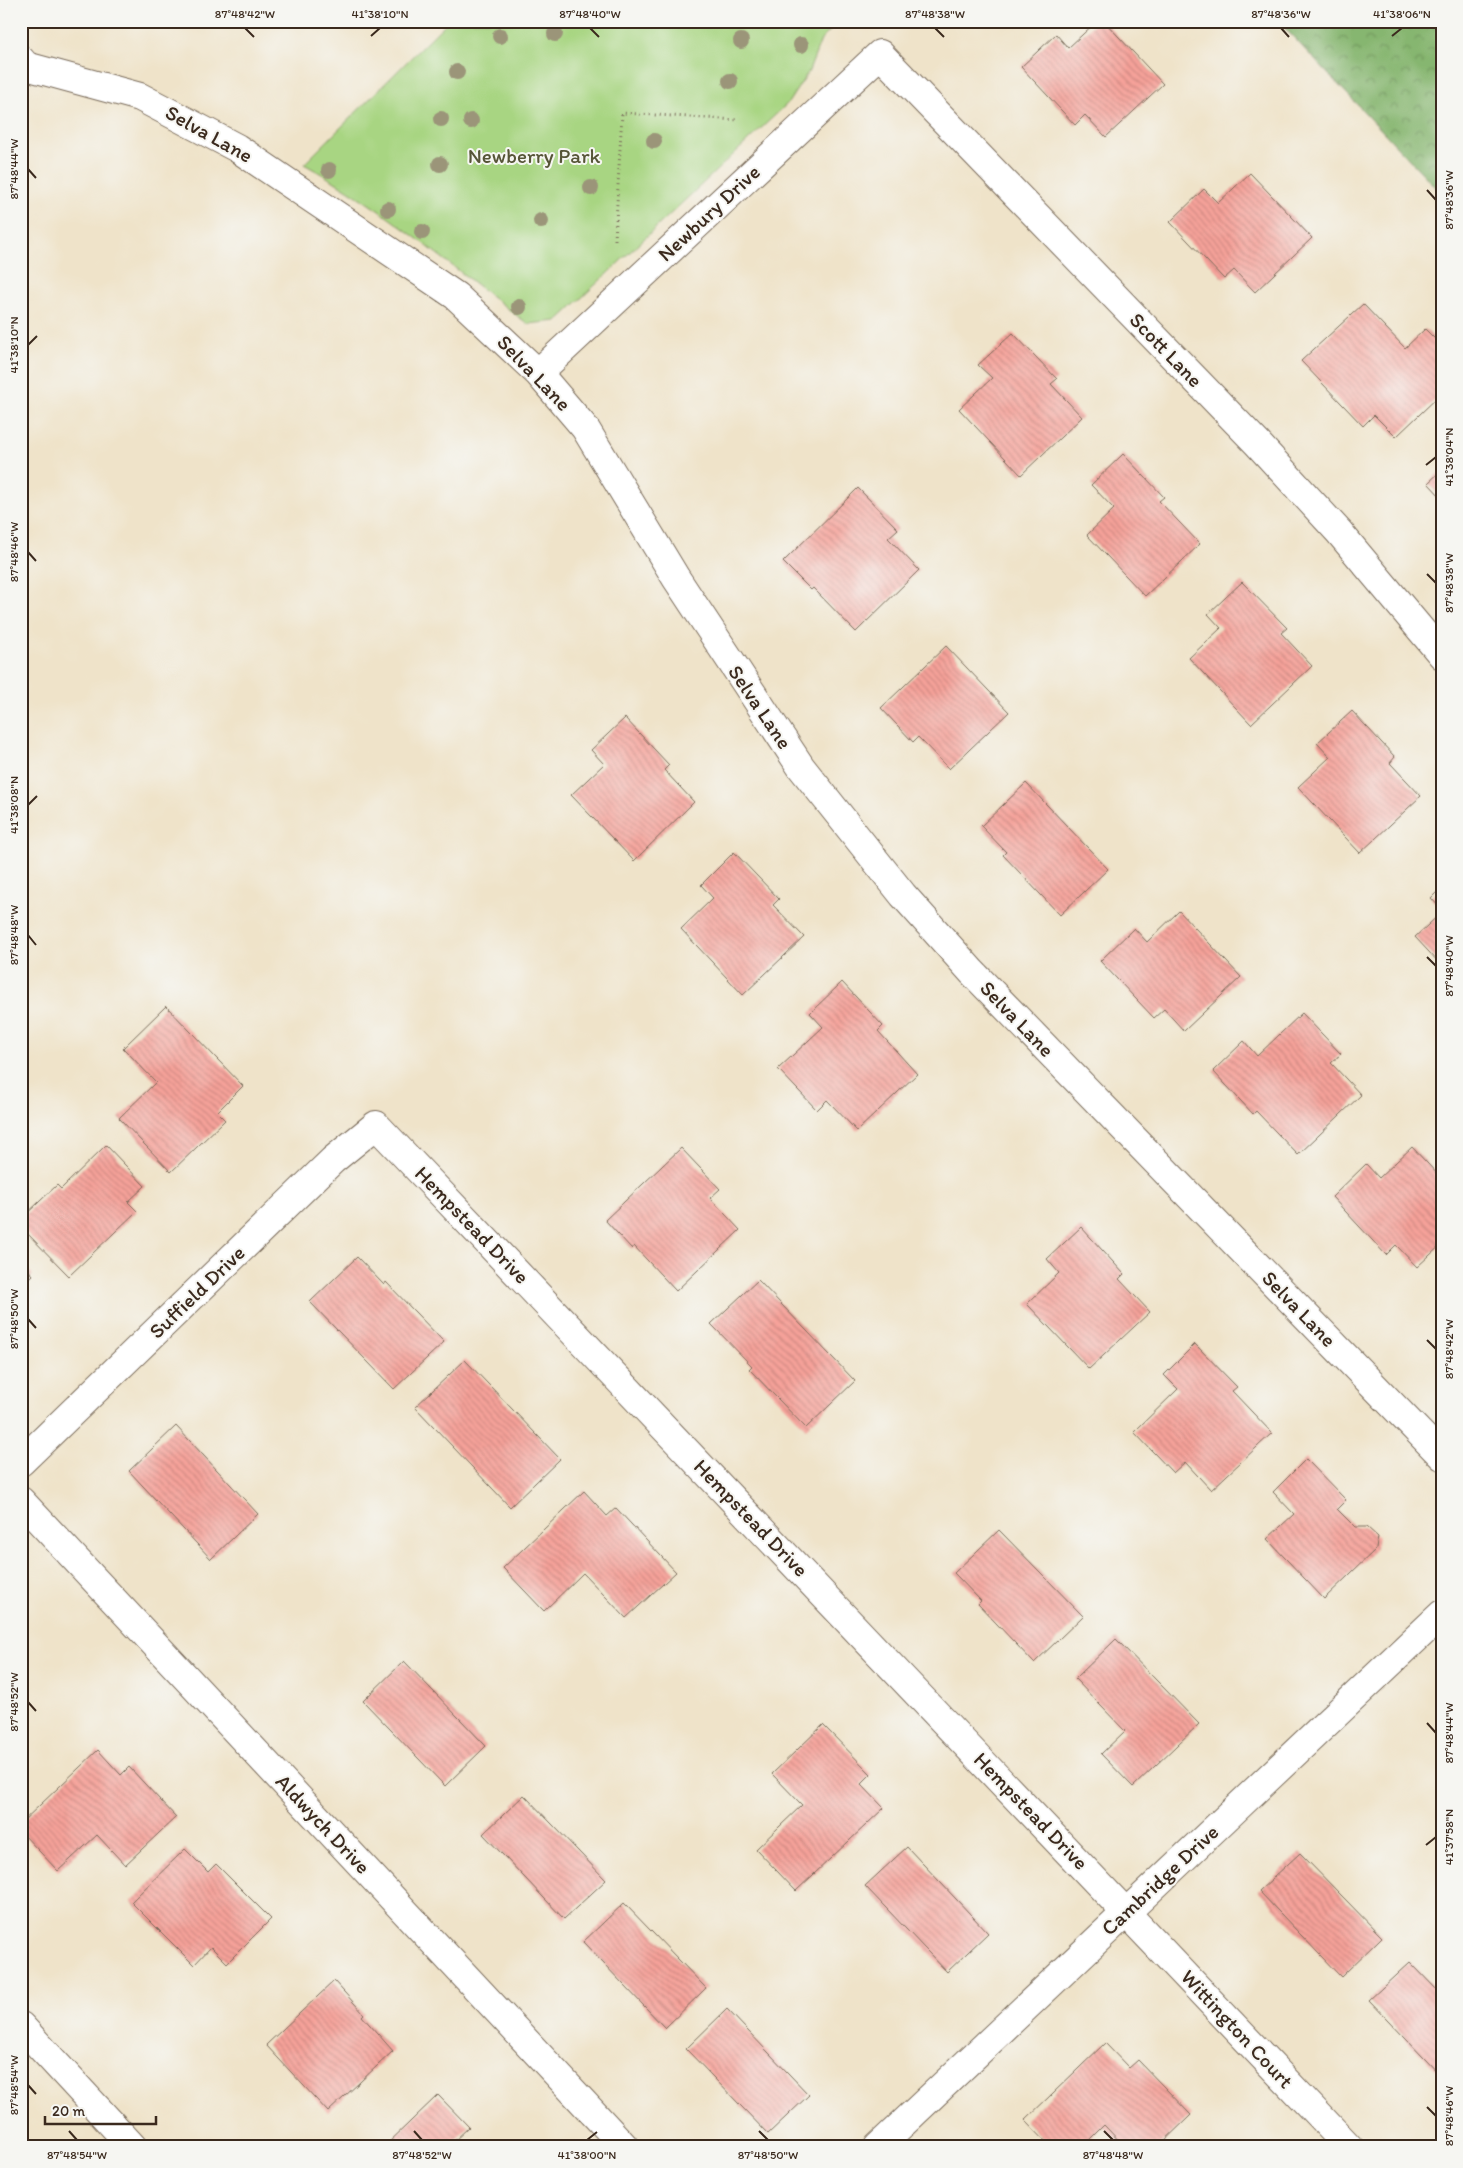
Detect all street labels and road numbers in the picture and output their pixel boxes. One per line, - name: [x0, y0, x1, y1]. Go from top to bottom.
- street label: Selva Lane: [161, 99, 257, 168]
- street label: Newbury Drive: [652, 159, 765, 266]
- street label: Scott Lane: [1125, 307, 1208, 392]
- street label: Selva Lane: [492, 329, 577, 416]
- street label: Selva Lane: [723, 660, 798, 753]
- street label: Selva Lane: [975, 975, 1060, 1062]
- street label: Hempstead Drive: [410, 1161, 535, 1289]
- street label: Suffield Drive: [144, 1240, 250, 1343]
- street label: Selva Lane: [1257, 1265, 1342, 1352]
- street label: Hempstead Drive: [689, 1454, 814, 1582]
- street label: Hempstead Drive: [969, 1747, 1094, 1875]
- street label: Aldwych Drive: [271, 1768, 376, 1879]
- street label: Cambridge Drive: [1096, 1819, 1223, 1940]
- street label: Wittington Court: [1176, 1964, 1299, 2093]

